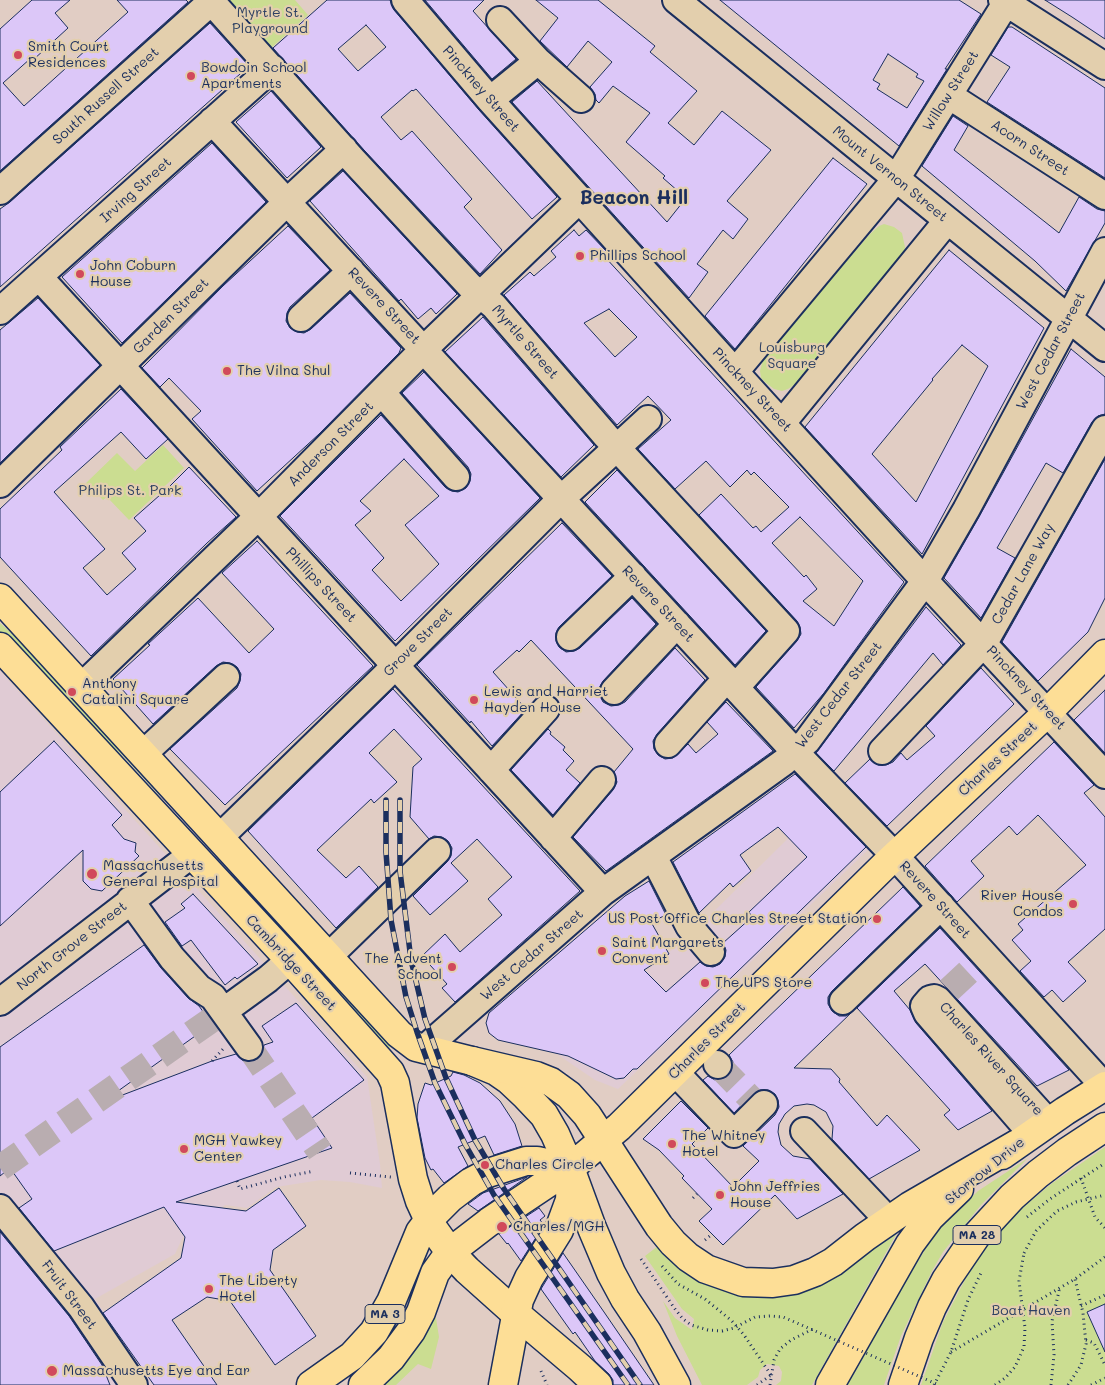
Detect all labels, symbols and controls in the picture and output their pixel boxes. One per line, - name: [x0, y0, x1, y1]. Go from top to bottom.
- park label: Myrtle St. Playground: [232, 5, 308, 38]
- place label: Smith Court Residences: [28, 39, 109, 72]
- street label: Pinckney Street: [439, 42, 523, 136]
- street label: South Russell Street: [49, 44, 163, 148]
- street label: Willow Street: [920, 48, 982, 134]
- marker: Smith Court Residences: [12, 49, 24, 61]
- place label: Bowdoin School Apartments: [201, 60, 307, 92]
- marker: Bowdoin School Apartments: [185, 70, 197, 82]
- street label: Acorn Street: [988, 116, 1072, 180]
- street label: Mount Vernon Street: [829, 122, 951, 226]
- street label: Irving Street: [97, 154, 175, 226]
- district label: Beacon Hill: [580, 187, 688, 209]
- place label: Phillips School: [590, 248, 686, 264]
- marker: Phillips School: [574, 250, 586, 262]
- place label: John Coburn House: [90, 258, 176, 290]
- street label: Revere Street: [344, 264, 424, 348]
- marker: John Coburn House: [74, 268, 86, 280]
- street label: Garden Street: [130, 275, 212, 357]
- street label: West Cedar Street: [1013, 289, 1089, 413]
- street label: Myrtle Street: [488, 301, 562, 383]
- park label: Louisburg Square: [759, 340, 825, 372]
- street label: Pinckney Street: [709, 344, 795, 436]
- place label: The Vilna Shul: [237, 363, 331, 379]
- marker: The Vilna Shul: [221, 365, 233, 377]
- street label: Anderson Street: [285, 398, 377, 490]
- park label: Philips St. Park: [79, 483, 181, 499]
- street label: Cedar Lane Way: [988, 520, 1058, 628]
- street label: Phillips Street: [282, 544, 360, 626]
- street label: Revere Street: [618, 562, 698, 646]
- street label: Grove Street: [380, 604, 456, 680]
- street label: West Cedar Street: [792, 638, 886, 752]
- street label: Pinckney Street: [983, 642, 1069, 734]
- place label: Anthony Catalini Square: [82, 676, 189, 709]
- place label: Lewis and Harriet Hayden House: [484, 684, 608, 716]
- marker: Anthony Catalini Square: [66, 686, 78, 698]
- marker: Lewis and Harriet Hayden House: [468, 694, 480, 706]
- street label: Charles Street: [955, 718, 1041, 800]
- place label: Massachusetts General Hospital: [103, 858, 219, 890]
- street label: Revere Street: [896, 858, 974, 942]
- marker: Massachusetts General Hospital: [85, 867, 99, 881]
- place label: River House Condos: [981, 888, 1063, 920]
- street label: North Grove Street: [14, 898, 130, 994]
- marker: River House Condos: [1067, 898, 1079, 910]
- street label: West Cedar Street: [477, 906, 587, 1004]
- place label: US Post Office Charles Street Station: [608, 911, 867, 927]
- street label: Cambridge Street: [242, 912, 340, 1014]
- marker: US Post Office Charles Street Station: [871, 913, 883, 925]
- place label: Saint Margarets Convent: [612, 935, 724, 968]
- marker: Saint Margarets Convent: [596, 945, 608, 957]
- place label: The Advent School: [365, 951, 442, 984]
- marker: The Advent School: [446, 961, 458, 973]
- place label: The UPS Store: [715, 975, 812, 991]
- marker: The UPS Store: [699, 977, 711, 989]
- street label: Charles Street: [665, 999, 749, 1083]
- street label: Charles River Square: [936, 999, 1046, 1119]
- place label: The Whitney Hotel: [682, 1128, 765, 1160]
- place label: MGH Yawkey Center: [194, 1133, 282, 1166]
- street label: Storrow Drive: [942, 1134, 1028, 1208]
- marker: The Whitney Hotel: [666, 1138, 678, 1150]
- marker: MGH Yawkey Center: [178, 1143, 190, 1155]
- place label: Charles Circle: [495, 1157, 594, 1173]
- marker: Charles Circle: [479, 1159, 491, 1171]
- place label: John Jeffries House: [730, 1179, 820, 1212]
- marker: John Jeffries House: [714, 1189, 726, 1201]
- place label: Charles/MGH: [513, 1219, 604, 1235]
- marker: Charles/MGH: [495, 1220, 509, 1234]
- road number: MA 28: [953, 1226, 1001, 1244]
- street label: Fruit Street: [38, 1257, 100, 1333]
- place label: The Liberty Hotel: [219, 1273, 298, 1305]
- marker: The Liberty Hotel: [203, 1283, 215, 1295]
- park label: Boat Haven: [992, 1303, 1070, 1319]
- road number: MA 3: [365, 1305, 405, 1324]
- place label: Massachusetts Eye and Ear: [63, 1363, 250, 1379]
- marker: Massachusetts Eye and Ear: [45, 1364, 59, 1378]

